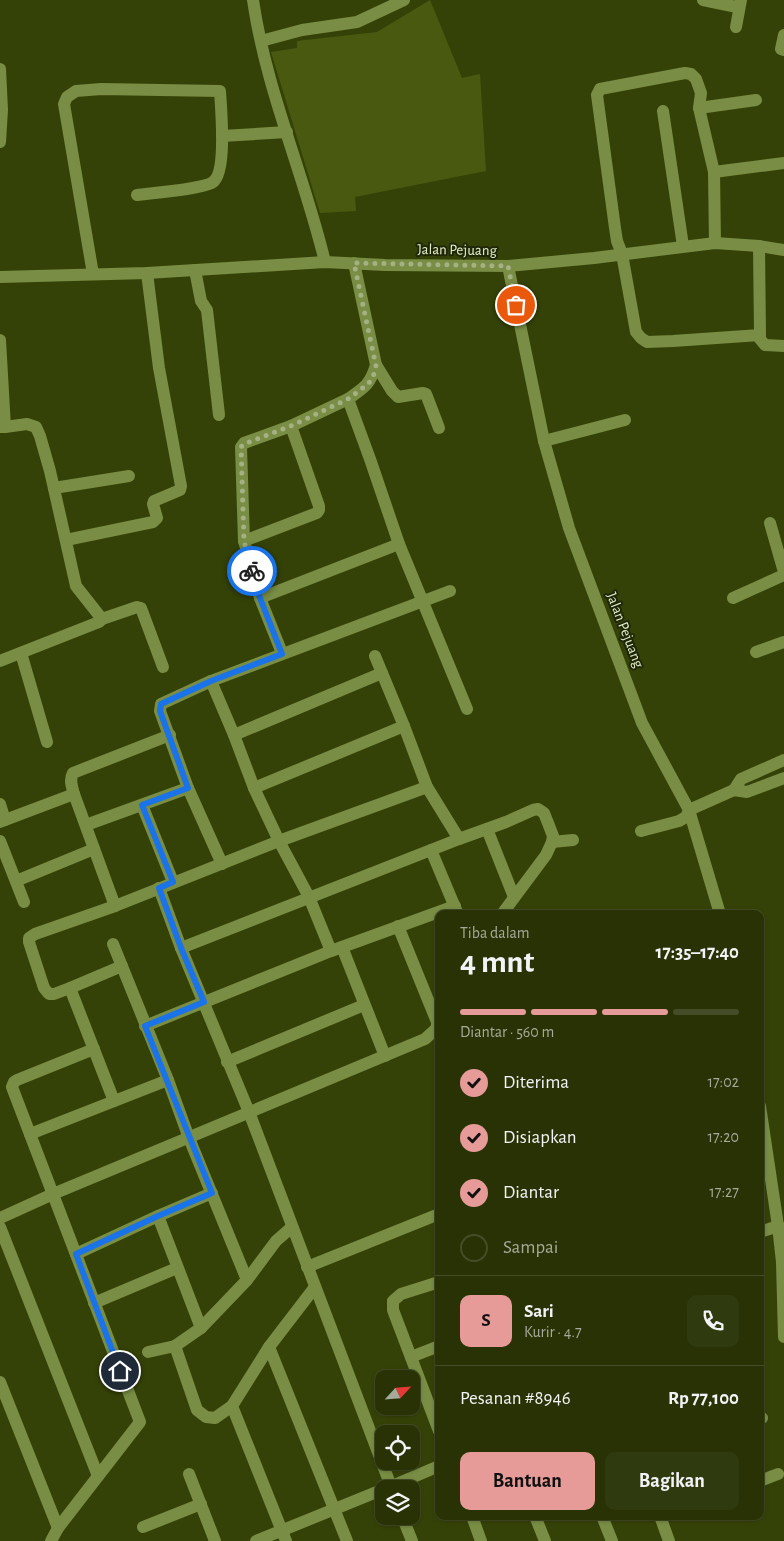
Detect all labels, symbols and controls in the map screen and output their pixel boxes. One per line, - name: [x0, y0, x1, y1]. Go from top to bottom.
- street label: Jalan Pejuang: [417, 242, 498, 258]
- pin: [495, 284, 537, 326]
- icon: bag: [502, 291, 530, 319]
- courier: [227, 546, 277, 596]
- icon: bike: [238, 557, 266, 585]
- street label: Jalan Pejuang: [604, 590, 646, 670]
- text: Tiba dalam: [460, 925, 530, 941]
- text: 17:35–17:40: [656, 943, 739, 962]
- text: 4 mnt: [460, 946, 534, 978]
- text: Diantar · 560 m: [460, 1024, 554, 1040]
- icon: check: [460, 1069, 488, 1097]
- text: Diterima: [503, 1073, 569, 1092]
- text: 17:02: [707, 1074, 739, 1090]
- icon: check: [460, 1124, 488, 1152]
- text: Disiapkan: [503, 1128, 577, 1147]
- text: 17:20: [707, 1129, 739, 1145]
- icon: check: [460, 1179, 488, 1207]
- text: Diantar: [503, 1183, 559, 1202]
- text: 17:27: [709, 1184, 739, 1200]
- text: Sampai: [503, 1238, 558, 1257]
- button: phone: [687, 1295, 739, 1347]
- text: Sari: [524, 1302, 554, 1321]
- text: S: [481, 1311, 491, 1330]
- text: Kurir · 4.7: [524, 1324, 582, 1340]
- pin: [99, 1350, 141, 1392]
- icon: home: [106, 1357, 134, 1385]
- north arrow: [375, 1370, 420, 1415]
- map controls: [375, 1370, 420, 1525]
- text: Pesanan #8946: [460, 1389, 571, 1408]
- text: Rp 77,100: [668, 1389, 739, 1408]
- button: locate: [375, 1425, 420, 1470]
- button: Bantuan: [460, 1452, 595, 1510]
- button: Bagikan: [605, 1452, 739, 1510]
- button: layers: [375, 1480, 420, 1525]

